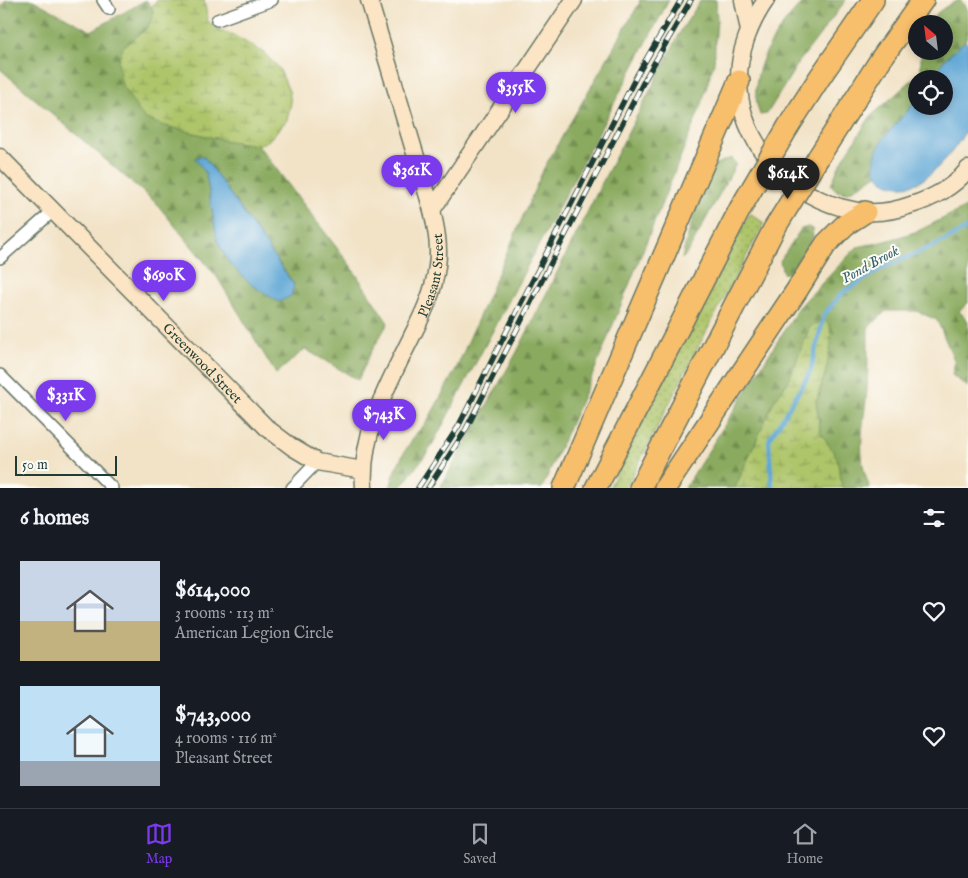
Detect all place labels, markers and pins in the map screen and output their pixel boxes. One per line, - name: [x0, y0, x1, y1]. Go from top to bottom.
- pin: $355K: [481, 72, 551, 114]
- pin: $361K: [377, 154, 447, 197]
- pin: $614K: [753, 158, 823, 200]
- pin: $690K: [129, 260, 199, 302]
- pin: $331K: [31, 380, 101, 422]
- pin: $743K: [349, 398, 419, 441]

